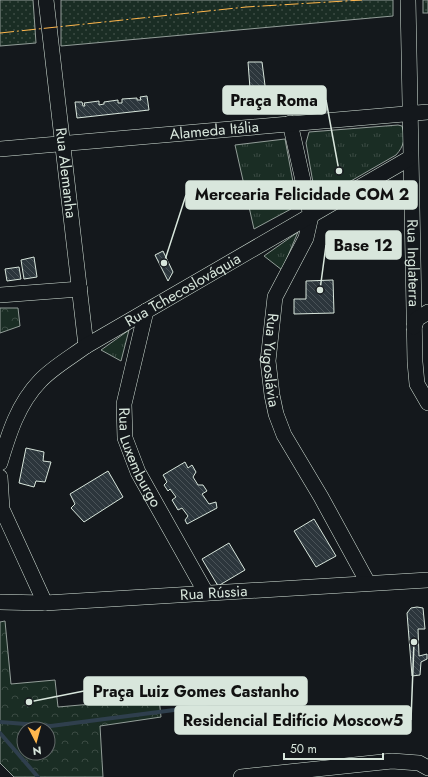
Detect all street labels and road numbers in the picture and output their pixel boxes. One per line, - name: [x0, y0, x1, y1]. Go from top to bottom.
- street label: Alameda Itália: [169, 116, 260, 145]
- street label: Rua Alemanha: [50, 126, 82, 219]
- street label: Rua Inglaterra: [401, 219, 425, 307]
- street label: Rua Tchecoslováquia: [121, 248, 245, 332]
- street label: Rua Yugoslávia: [257, 312, 285, 409]
- street label: Rua Luxemburgo: [113, 407, 167, 511]
- street label: Rua Rússia: [179, 580, 248, 606]

